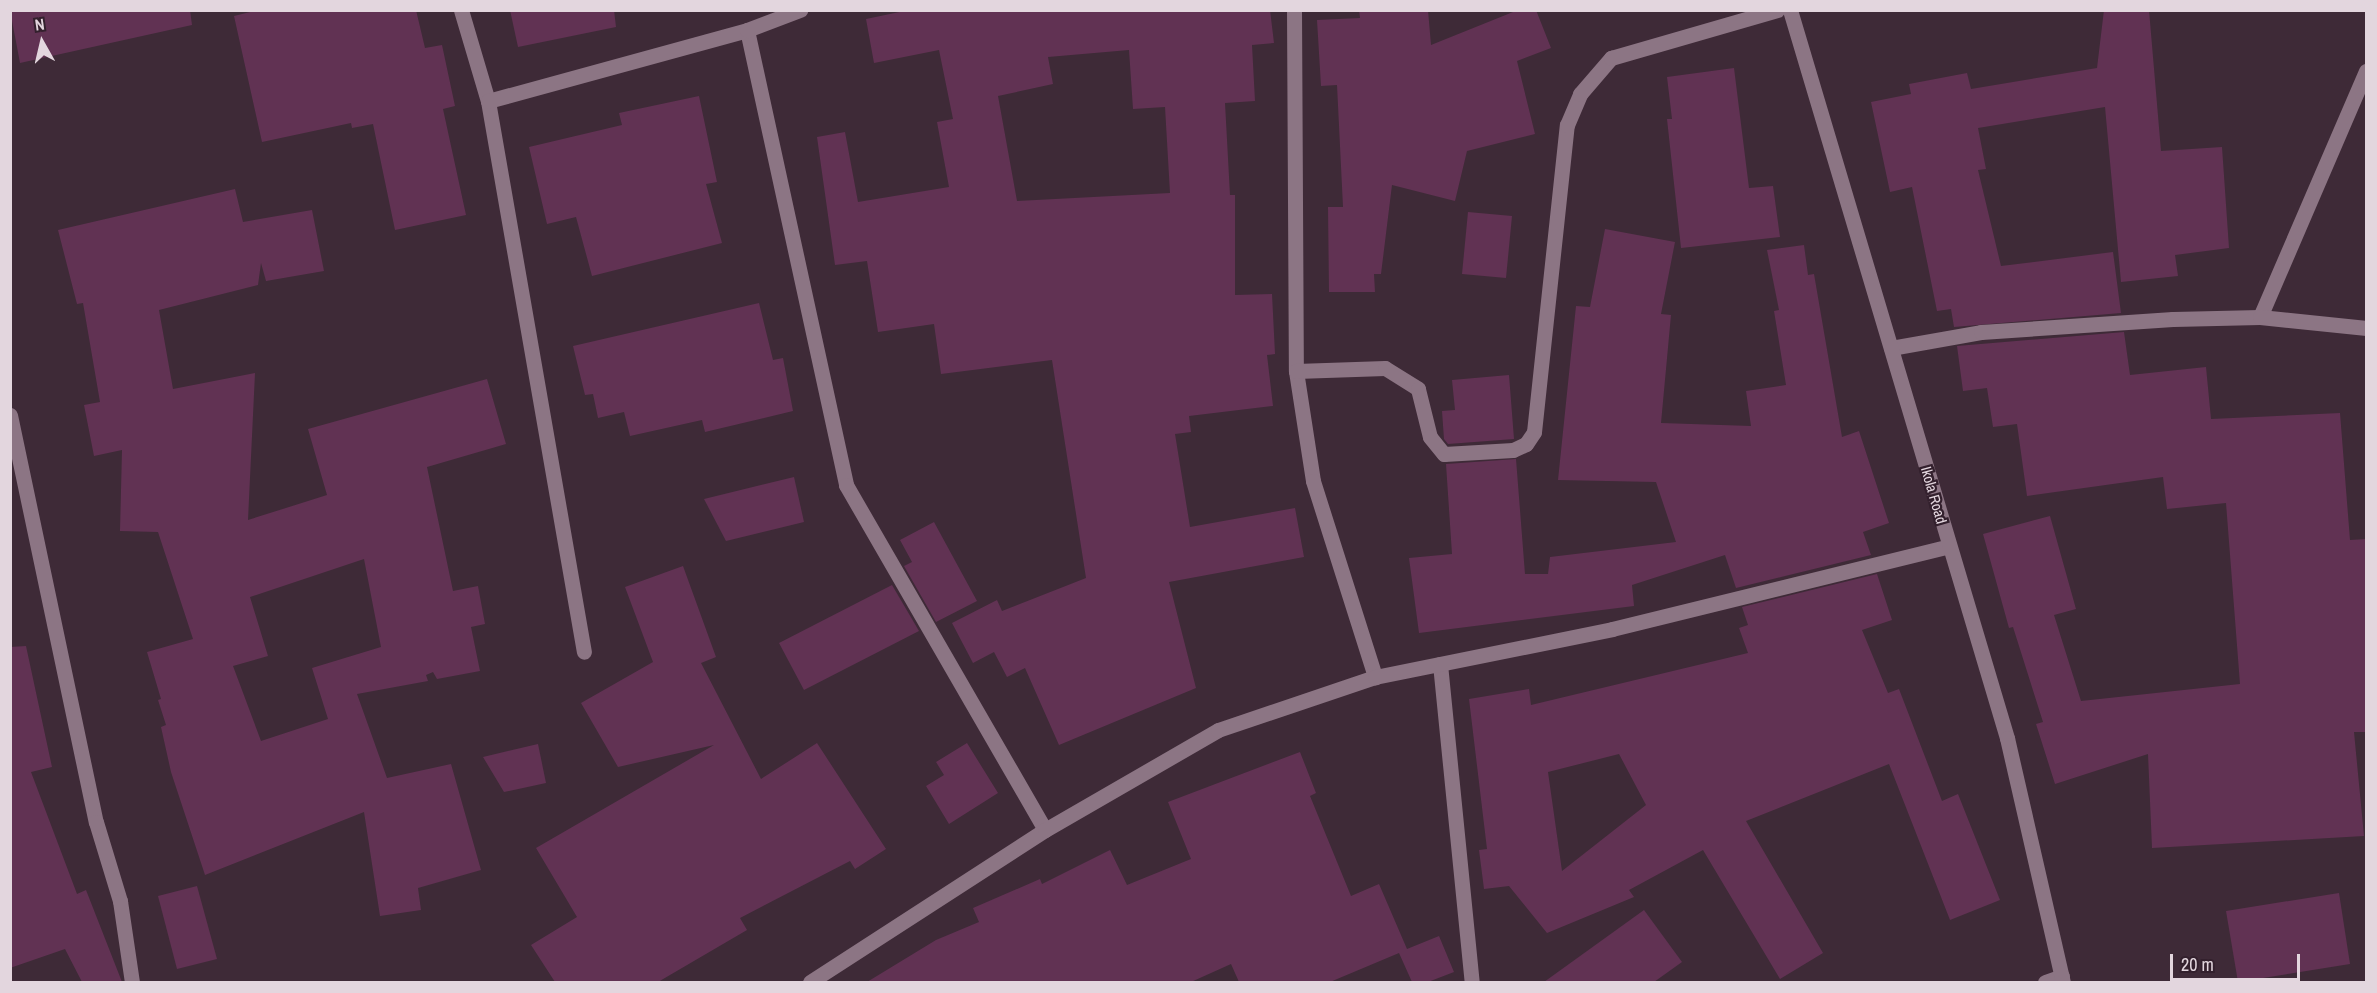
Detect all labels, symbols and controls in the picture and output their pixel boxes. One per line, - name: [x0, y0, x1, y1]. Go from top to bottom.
- north arrow: [12, 12, 72, 72]
- text: N: [33, 13, 46, 36]
- street label: Ikola Road: [1917, 464, 1951, 526]
- scale bar: [2173, 942, 2304, 980]
- text: 20 m: [2181, 952, 2214, 977]

